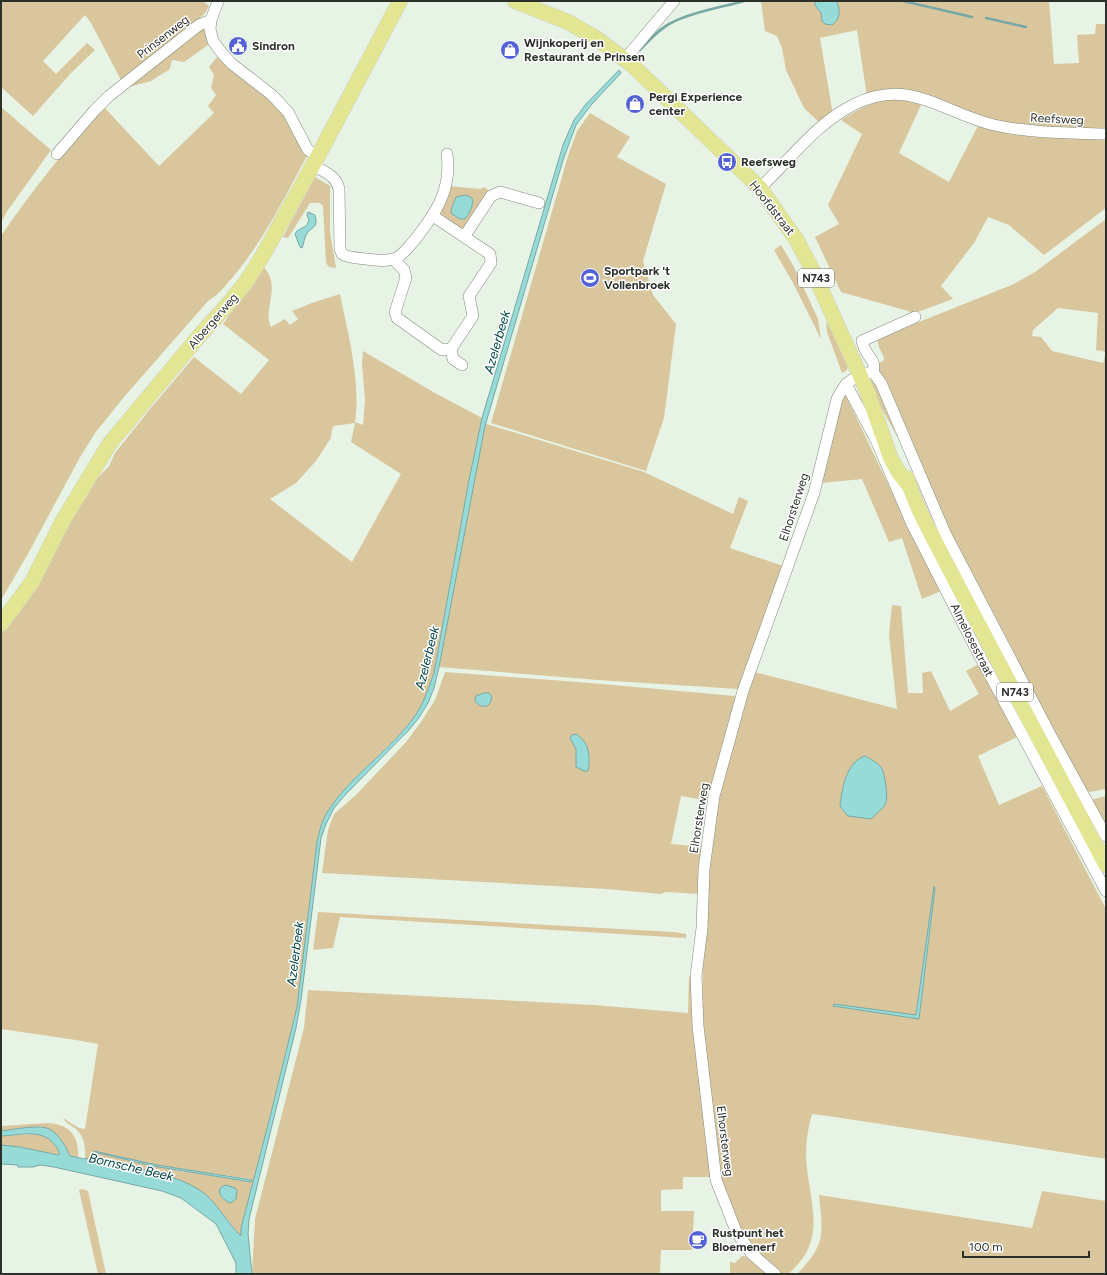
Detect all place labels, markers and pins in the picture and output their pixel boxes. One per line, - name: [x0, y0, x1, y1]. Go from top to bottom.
- public building icon: Sindron: [227, 35, 249, 57]
- place label: Wijnkoperij en Restaurant de Prinsen: [524, 36, 645, 64]
- place label: Sindron: [252, 39, 295, 53]
- shop icon: Wijnkoperij en Restaurant de Prinsen: [499, 39, 521, 61]
- place label: Pergi Experience center: [649, 90, 743, 118]
- shop icon: Pergi Experience center: [624, 93, 646, 115]
- bus stop icon: Reefsweg: [716, 151, 738, 173]
- place label: Reefsweg: [741, 155, 796, 169]
- place label: Sportpark 't Vollenbroek: [604, 264, 671, 292]
- sports icon: Sportpark 't Vollenbroek: [579, 267, 601, 289]
- place label: Rustpunt het Bloemenerf: [712, 1226, 784, 1254]
- cafe icon: Rustpunt het Bloemenerf: [687, 1229, 709, 1251]

